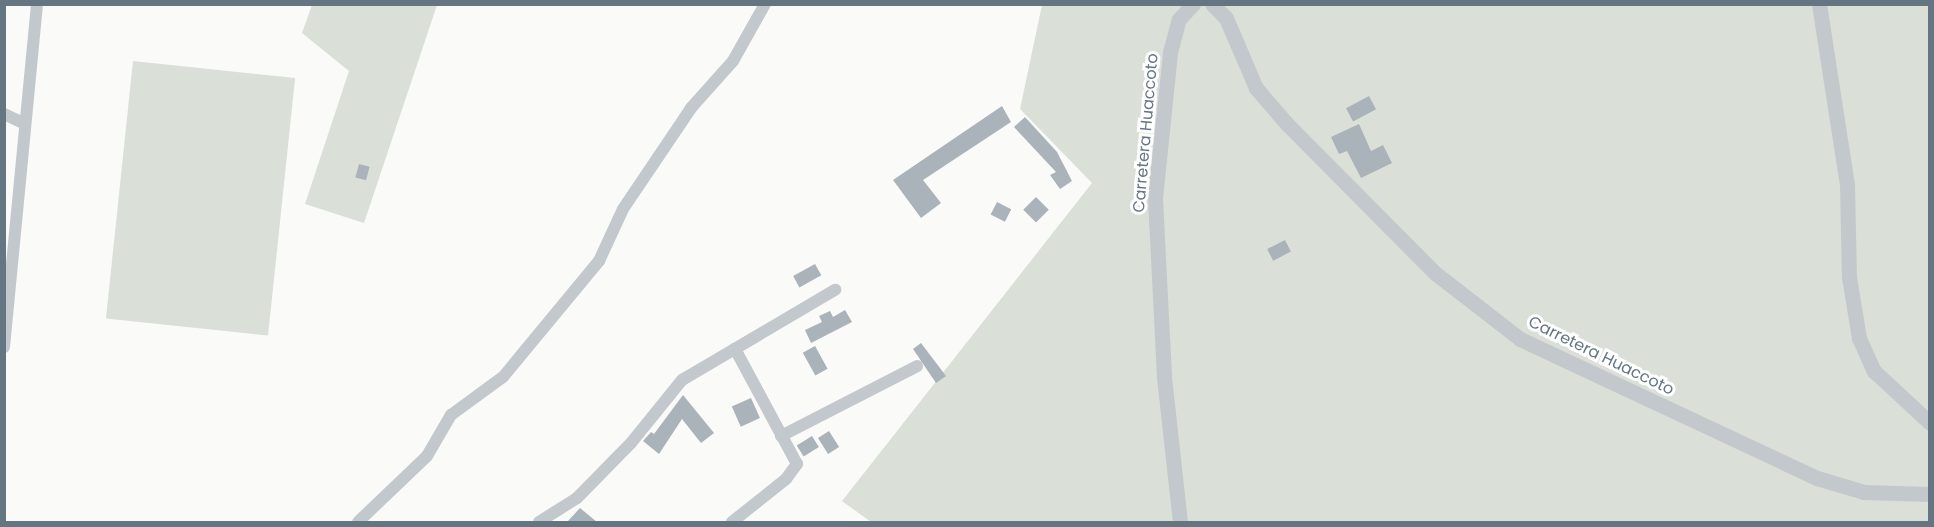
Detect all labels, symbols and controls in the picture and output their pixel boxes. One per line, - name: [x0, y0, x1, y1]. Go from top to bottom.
- street label: Carretera Huaccoto: [1129, 53, 1163, 213]
- street label: Carretera Huaccoto: [1525, 312, 1677, 400]

